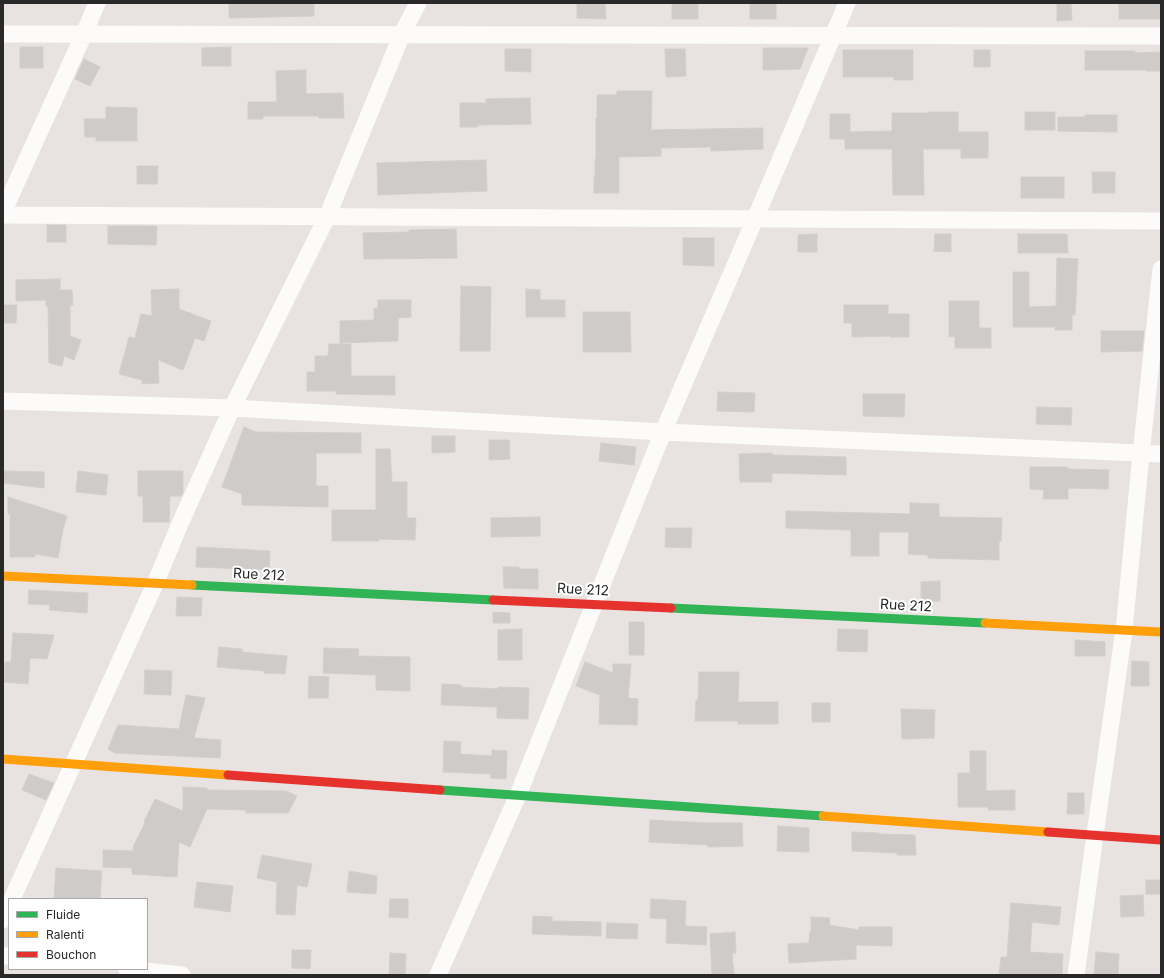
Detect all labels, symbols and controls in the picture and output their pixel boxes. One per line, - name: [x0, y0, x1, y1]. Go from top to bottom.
- street label: Rue 212: [233, 565, 285, 585]
- street label: Rue 212: [557, 580, 609, 600]
- street label: Rue 212: [880, 596, 932, 616]
- legend: [8, 898, 148, 970]
- text: Fluide: [46, 907, 80, 922]
- text: Ralenti: [46, 927, 84, 942]
- text: Bouchon: [46, 947, 96, 962]

